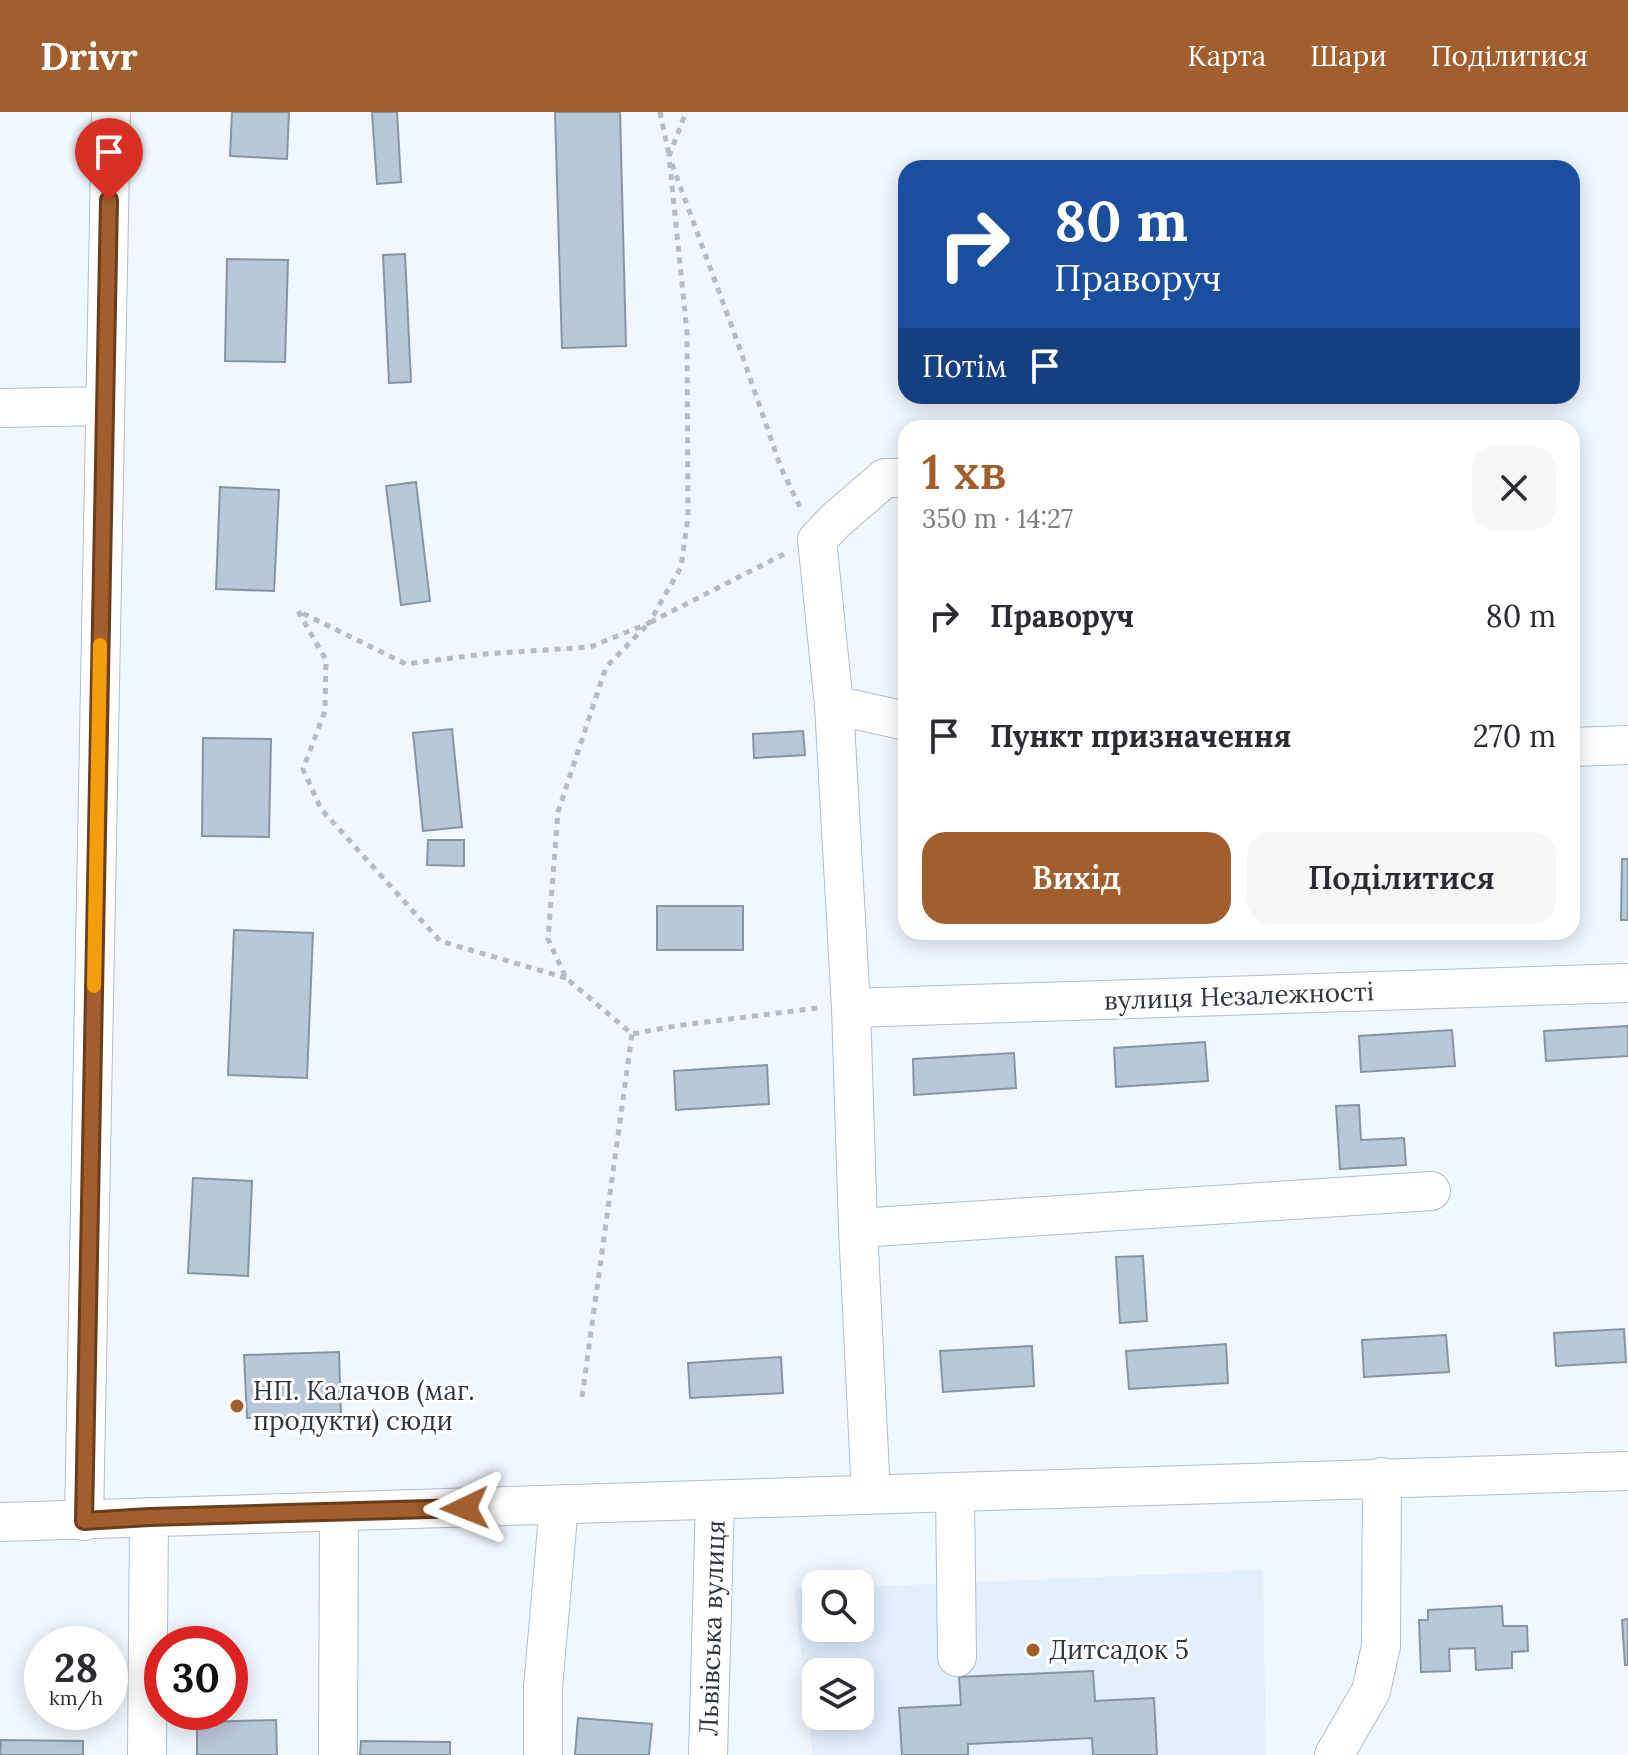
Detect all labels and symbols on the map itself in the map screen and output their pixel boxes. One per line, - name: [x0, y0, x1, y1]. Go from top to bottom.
- pin: [75, 118, 143, 200]
- street label: вулиця Незалежності: [1103, 974, 1375, 1017]
- place label: НП. Калачов (маг. продукти) сюди: [253, 1374, 475, 1438]
- marker: НП. Калачов (маг. продукти) сюди: [228, 1397, 246, 1415]
- position arrow: [423, 1466, 507, 1550]
- street label: Львівська вулиця: [691, 1520, 732, 1736]
- speed limit sign: 30: [144, 1626, 248, 1730]
- place label: Дитсадок 5: [1049, 1633, 1189, 1666]
- marker: Дитсадок 5: [1024, 1641, 1042, 1659]

